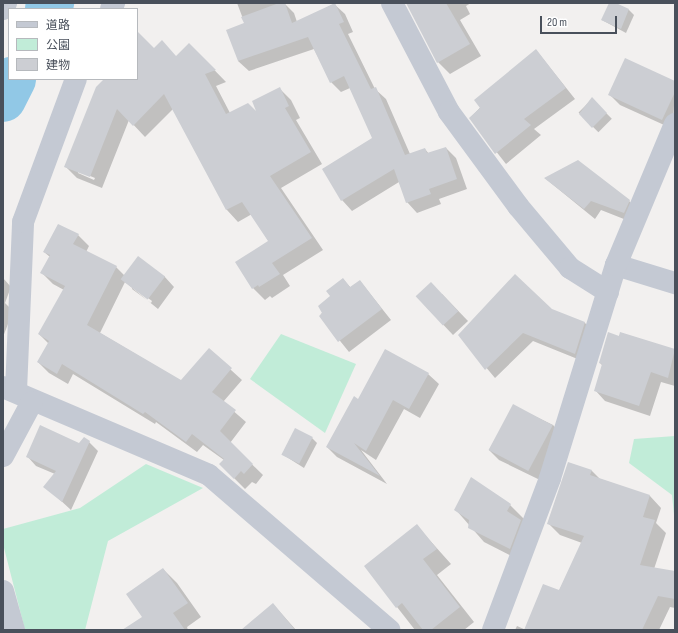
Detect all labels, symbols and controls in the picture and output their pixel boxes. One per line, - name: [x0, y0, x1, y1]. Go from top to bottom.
- legend: [8, 8, 138, 80]
- scale bar: [542, 8, 619, 34]
- text: 20 m: [547, 15, 567, 30]
- text: 道路: [46, 18, 70, 33]
- text: 公園: [46, 38, 70, 53]
- text: 建物: [46, 58, 70, 73]

